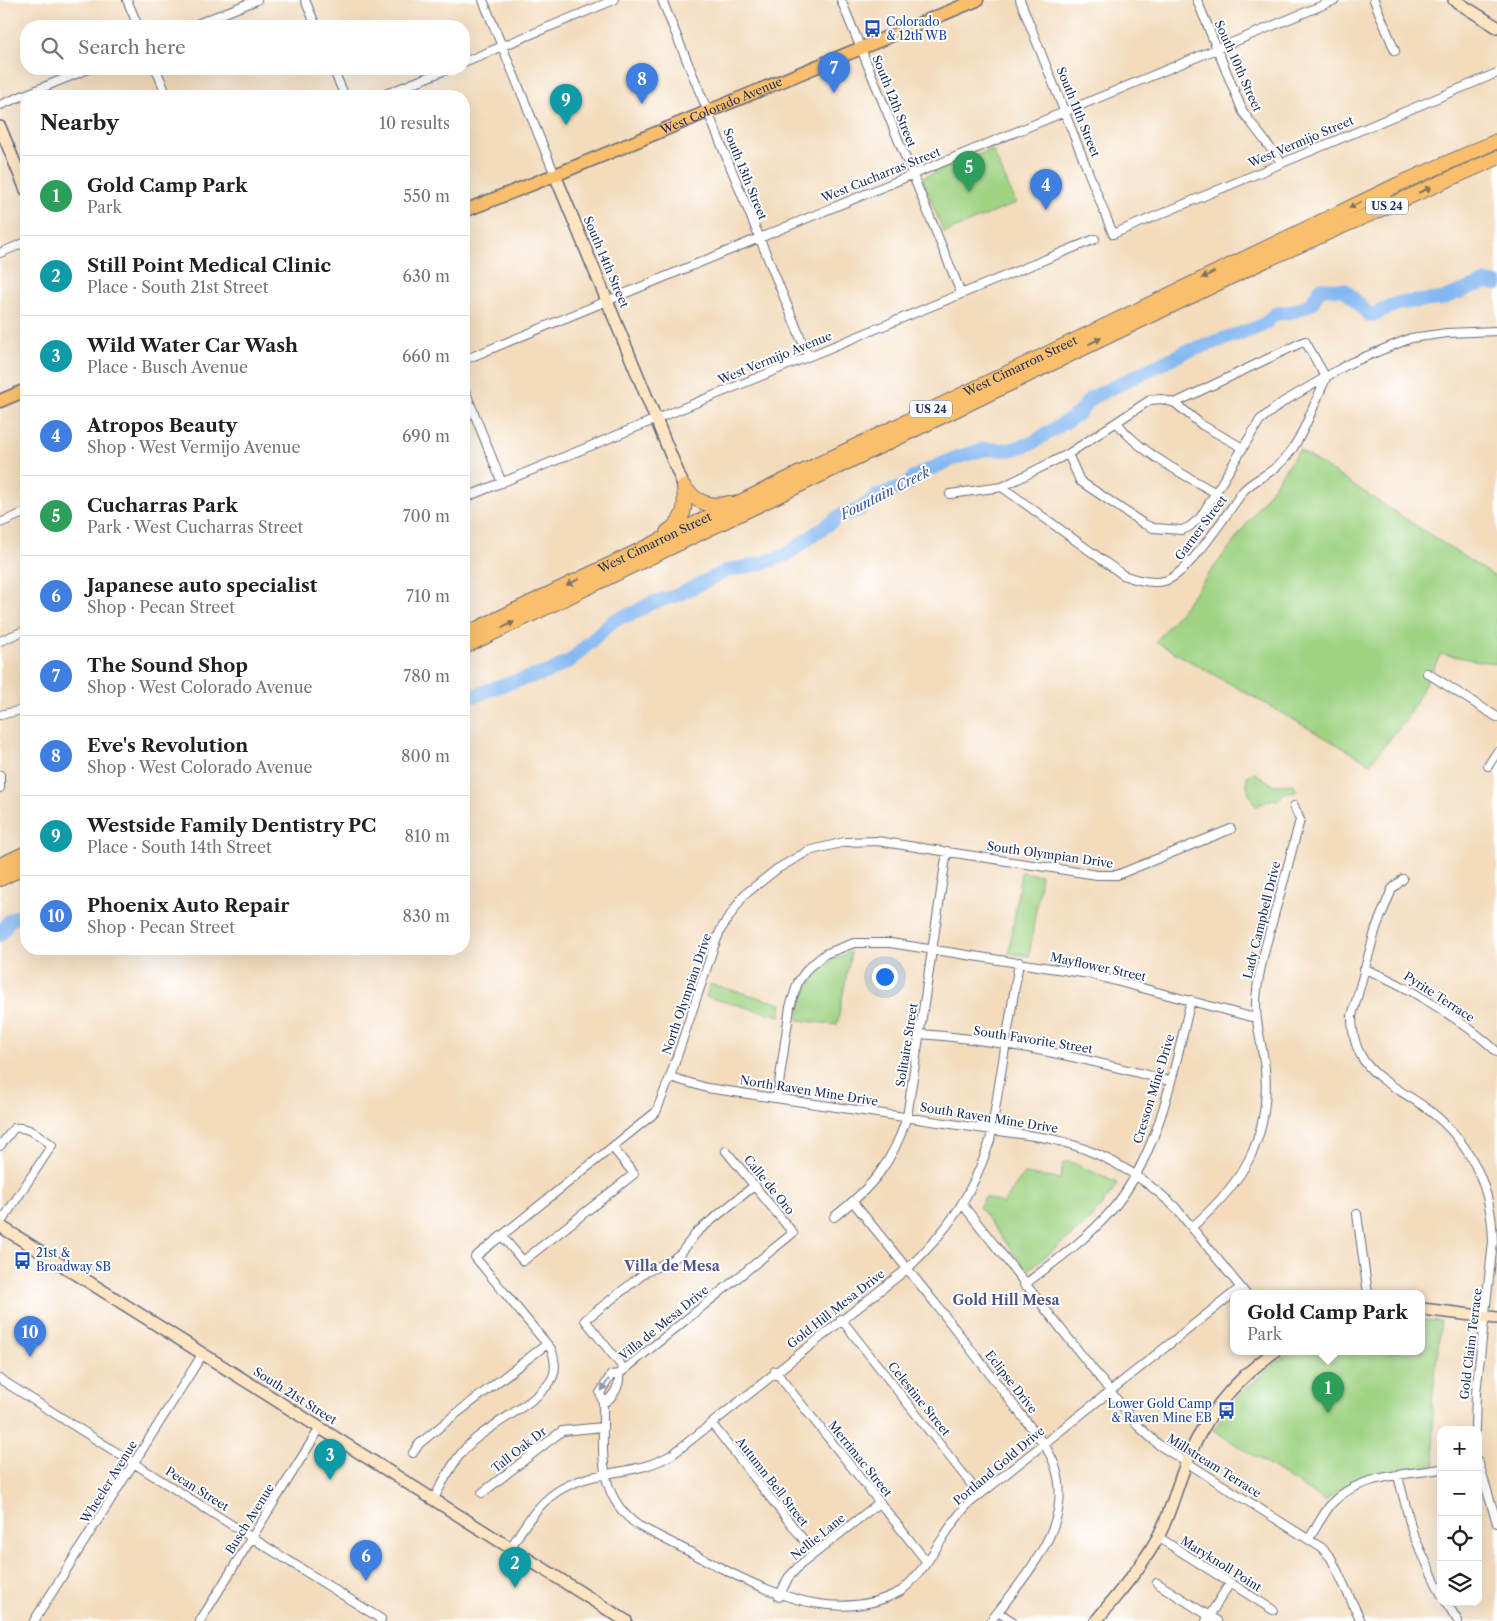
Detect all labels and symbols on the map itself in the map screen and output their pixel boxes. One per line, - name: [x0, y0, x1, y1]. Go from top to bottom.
- place label: Colorado & 12th WB: [886, 14, 947, 43]
- street label: South 10th Street: [1212, 18, 1266, 115]
- bus stop icon: Colorado & 12th WB: [862, 19, 882, 39]
- pin: 7: [818, 52, 850, 93]
- street label: South 12th Street: [869, 53, 920, 150]
- pin: 8: [626, 63, 658, 104]
- street label: South 11th Street: [1054, 65, 1104, 160]
- street label: West Colorado Avenue: [657, 74, 785, 138]
- pin: 9: [550, 84, 582, 125]
- street label: West Vermijo Street: [1245, 112, 1357, 171]
- street label: South 13th Street: [720, 126, 771, 223]
- street label: West Cucharras Street: [818, 144, 943, 206]
- pin: 5: [953, 151, 985, 192]
- pin: 4: [1030, 169, 1062, 210]
- one-way arrow: [1418, 185, 1432, 193]
- road number: US 24: [1366, 198, 1408, 215]
- one-way arrow: [1347, 201, 1362, 209]
- street label: South 14th Street: [580, 214, 633, 310]
- one-way arrow: [1201, 271, 1215, 279]
- street label: West Vermijo Avenue: [715, 328, 834, 388]
- street label: West Cimarron Street: [960, 332, 1080, 400]
- one-way arrow: [1088, 337, 1102, 345]
- road number: US 24: [910, 400, 952, 418]
- water label: Fountain Creek: [836, 462, 933, 524]
- street label: Garner Street: [1171, 492, 1230, 563]
- street label: West Cimarron Street: [595, 508, 715, 577]
- one-way arrow: [566, 578, 580, 586]
- one-way arrow: [500, 621, 515, 629]
- street label: South Olympian Drive: [986, 838, 1114, 871]
- street label: Lady Campbell Drive: [1240, 859, 1283, 980]
- street label: North Olympian Drive: [659, 931, 714, 1057]
- street label: Mayflower Street: [1049, 949, 1148, 984]
- your location: [872, 964, 898, 990]
- street label: Pyrite Terrace: [1401, 968, 1478, 1025]
- street label: Solitaire Street: [892, 1001, 921, 1088]
- street label: South Favorite Street: [972, 1023, 1095, 1056]
- street label: Cresson Mine Drive: [1130, 1032, 1177, 1145]
- street label: North Raven Mine Drive: [739, 1072, 880, 1109]
- street label: South Raven Mine Drive: [919, 1099, 1059, 1136]
- street label: Calle de Oro: [741, 1152, 798, 1217]
- place label: 21st & Broadway SB: [36, 1245, 111, 1274]
- bus stop icon: 21st & Broadway SB: [12, 1250, 32, 1270]
- district label: Villa de Mesa: [623, 1257, 721, 1275]
- street label: Gold Hill Mesa Drive: [784, 1266, 888, 1351]
- street label: Villa de Mesa Drive: [615, 1282, 712, 1364]
- street label: Gold Claim Terrace: [1456, 1287, 1485, 1400]
- district label: Gold Hill Mesa: [952, 1291, 1060, 1309]
- pin: 10: [14, 1316, 46, 1357]
- street label: Eclipse Drive: [982, 1347, 1041, 1416]
- street label: Celestine Street: [885, 1359, 954, 1439]
- street label: South 21st Street: [251, 1364, 340, 1428]
- pin: 1: [1312, 1372, 1344, 1413]
- one-way arrow: [600, 1378, 610, 1391]
- place label: Lower Gold Camp & Raven Mine EB: [1108, 1396, 1212, 1425]
- bus stop icon: Lower Gold Camp & Raven Mine EB: [1216, 1401, 1236, 1421]
- street label: Merrimac Street: [825, 1418, 896, 1500]
- street label: Portland Gold Drive: [950, 1423, 1048, 1508]
- street label: Tall Oak Dr: [488, 1424, 549, 1476]
- street label: Millstream Terrace: [1164, 1431, 1264, 1501]
- street label: Autumn Bell Street: [732, 1433, 812, 1530]
- street label: Wheeler Avenue: [77, 1437, 140, 1527]
- pin: 3: [314, 1439, 346, 1480]
- street label: Pecan Street: [163, 1463, 232, 1514]
- street label: Busch Avenue: [222, 1481, 277, 1557]
- street label: Nellie Lane: [788, 1510, 848, 1563]
- street label: Maryknoll Point: [1178, 1533, 1265, 1595]
- pin: 6: [350, 1540, 382, 1581]
- pin: 2: [499, 1547, 531, 1588]

